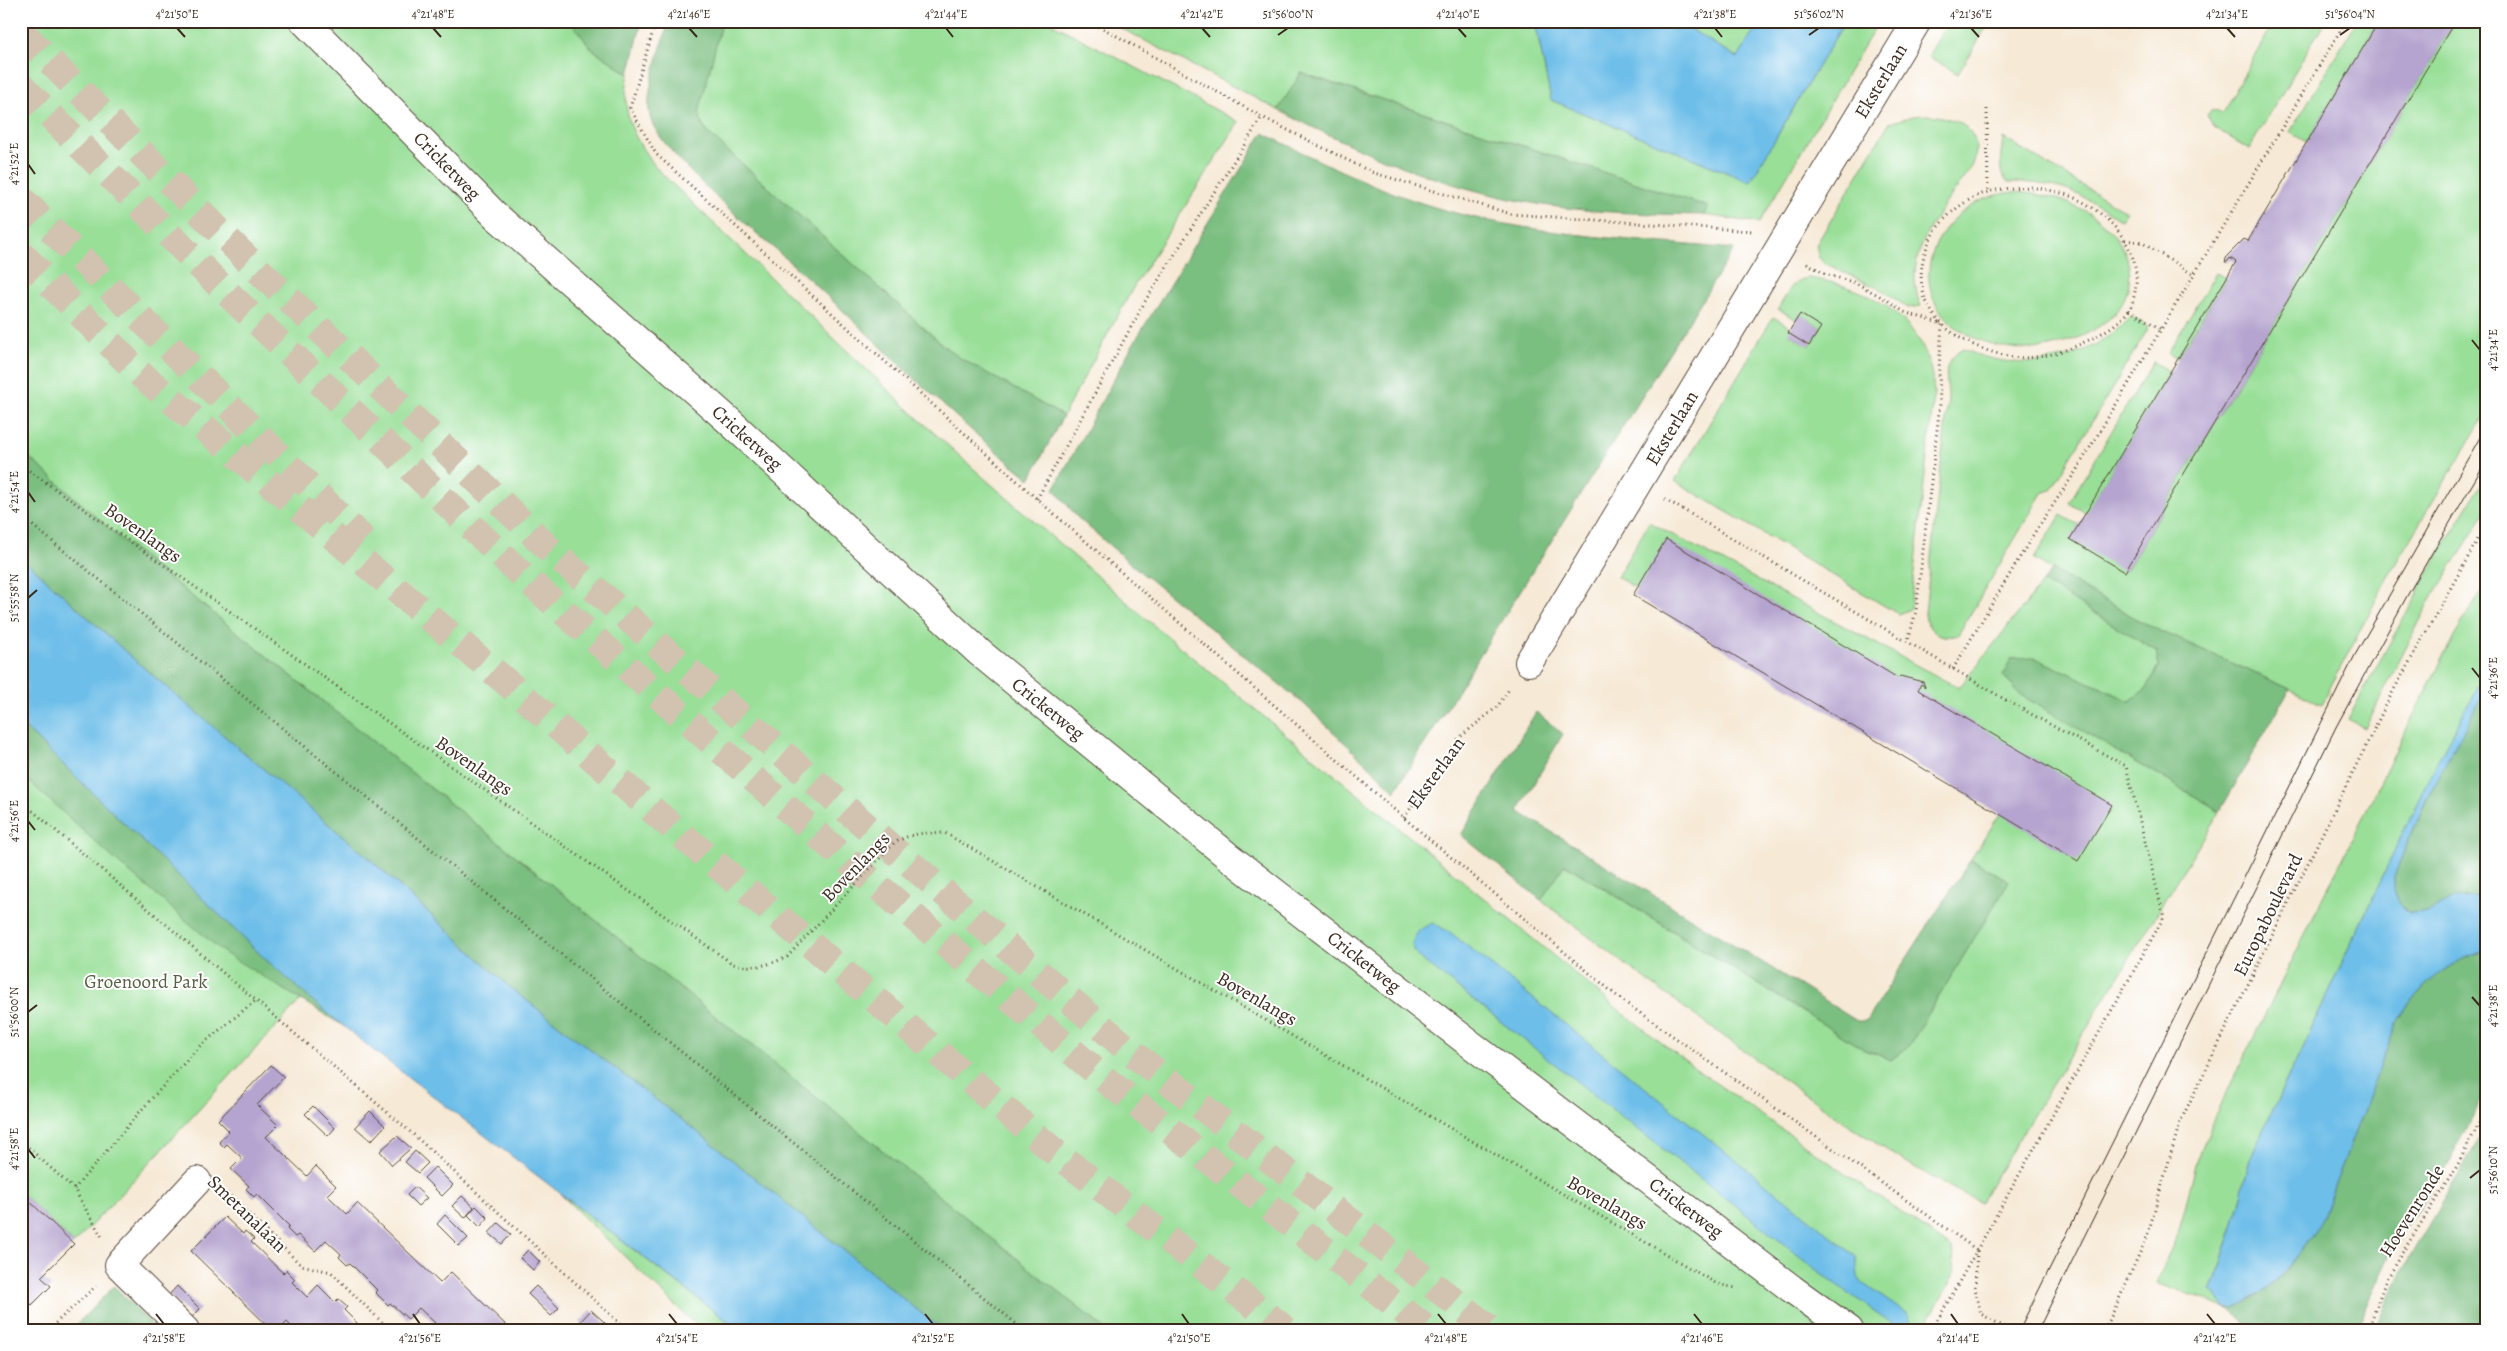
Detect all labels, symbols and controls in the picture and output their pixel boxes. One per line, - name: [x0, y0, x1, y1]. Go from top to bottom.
- text: 4°21'50"E: [155, 6, 199, 22]
- text: 4°21'48"E: [412, 6, 454, 22]
- text: 4°21'46"E: [668, 6, 710, 22]
- text: 4°21'44"E: [925, 6, 967, 22]
- text: 4°21'42"E: [1181, 6, 1223, 22]
- text: 51°56'00"N: [1263, 6, 1314, 22]
- text: 4°21'40"E: [1436, 6, 1480, 22]
- text: 4°21'38"E: [1694, 6, 1736, 22]
- text: 51°56'02"N: [1794, 6, 1844, 22]
- text: 4°21'36"E: [1950, 6, 1992, 22]
- text: 4°21'34"E: [2206, 6, 2248, 22]
- text: 51°56'04"N: [2325, 6, 2375, 22]
- street label: Eksterlaan: [1848, 39, 1914, 123]
- street label: Cricketweg: [407, 126, 487, 207]
- text: 4°21'52"E: [6, 143, 22, 185]
- text: 4°21'34"E: [2485, 329, 2501, 371]
- street label: Eksterlaan: [1639, 386, 1705, 470]
- street label: Cricketweg: [706, 399, 788, 477]
- text: 4°21'54"E: [6, 471, 22, 513]
- street label: Bovenlangs: [99, 497, 187, 569]
- text: 51°55'58"N: [6, 573, 22, 622]
- text: 4°21'36"E: [2485, 657, 2501, 699]
- street label: Cricketweg: [1006, 672, 1090, 747]
- street label: Bovenlangs: [430, 730, 518, 802]
- street label: Eksterlaan: [1401, 732, 1471, 814]
- text: 4°21'56"E: [6, 800, 22, 842]
- street label: Bovenlangs: [816, 826, 896, 908]
- street label: Europaboulevard: [2227, 849, 2309, 981]
- street label: Cricketweg: [1322, 925, 1407, 999]
- street label: Bovenlangs: [1212, 966, 1302, 1032]
- park label: Groenoord Park: [84, 969, 208, 995]
- text: 4°21'38"E: [2485, 985, 2501, 1027]
- text: 51°56'00"N: [6, 986, 22, 1037]
- text: 4°21'58"E: [6, 1128, 22, 1170]
- text: 51°56'10"N: [2485, 1145, 2501, 1194]
- street label: Hoevenronde: [2373, 1160, 2451, 1262]
- street label: Smetanalaan: [202, 1169, 292, 1259]
- street label: Bovenlangs: [1562, 1170, 1652, 1236]
- street label: Cricketweg: [1643, 1171, 1729, 1245]
- text: 4°21'58"E: [143, 1330, 185, 1346]
- text: 4°21'56"E: [399, 1330, 441, 1346]
- text: 4°21'54"E: [656, 1330, 698, 1346]
- text: 4°21'52"E: [912, 1330, 954, 1346]
- text: 4°21'50"E: [1167, 1330, 1211, 1346]
- text: 4°21'48"E: [1425, 1330, 1467, 1346]
- text: 4°21'46"E: [1681, 1330, 1723, 1346]
- text: 4°21'44"E: [1937, 1330, 1979, 1346]
- text: 4°21'42"E: [2194, 1330, 2236, 1346]

